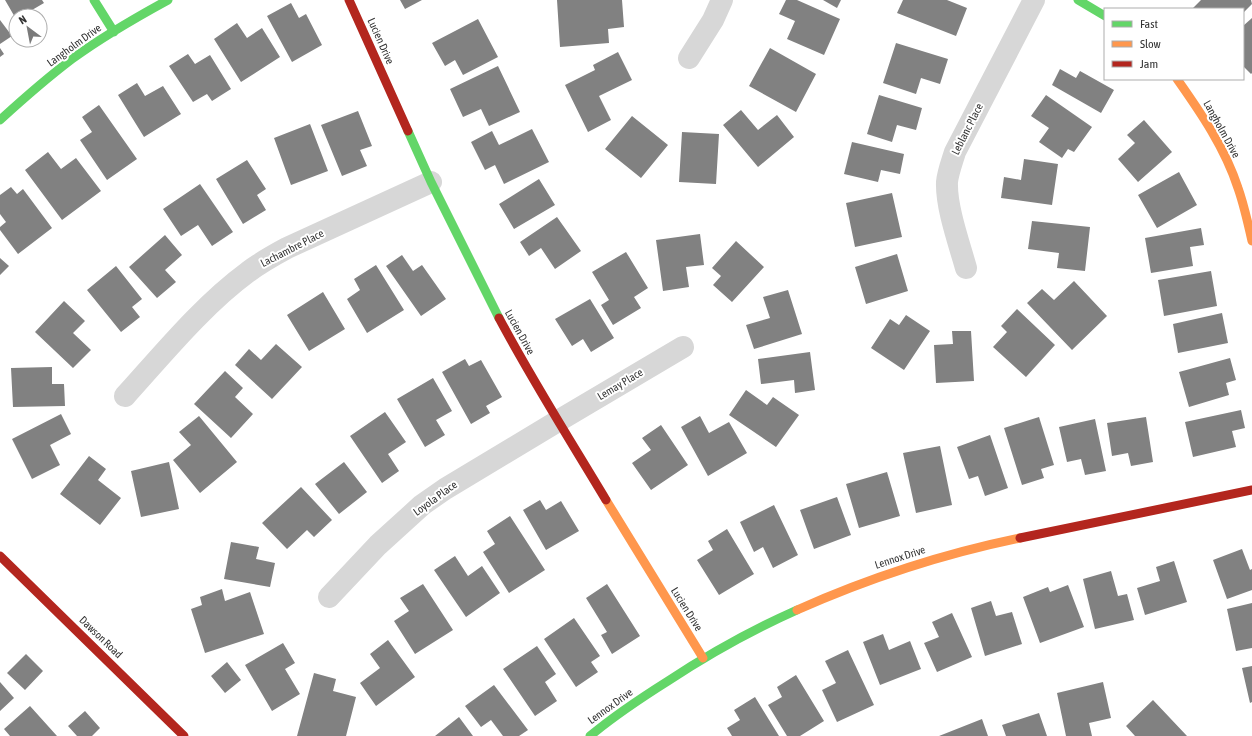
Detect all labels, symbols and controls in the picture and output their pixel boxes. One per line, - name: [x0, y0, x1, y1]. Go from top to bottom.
- north arrow: [8, 8, 48, 48]
- legend: [1104, 8, 1244, 80]
- text: N: [17, 13, 29, 26]
- street label: Lucien Drive: [365, 16, 397, 66]
- text: Fast: [1140, 17, 1158, 31]
- street label: Langholm Drive: [45, 21, 103, 69]
- text: Slow: [1140, 37, 1161, 51]
- text: Jam: [1140, 57, 1158, 71]
- street label: Langholm Drive: [1201, 98, 1243, 160]
- street label: Leblanc Place: [949, 101, 985, 157]
- street label: Lachambre Place: [258, 227, 326, 269]
- street label: Lucien Drive: [503, 308, 537, 356]
- street label: Lemay Place: [595, 366, 645, 402]
- street label: Loyola Place: [411, 478, 459, 518]
- street label: Lennox Drive: [873, 543, 927, 571]
- street label: Lucien Drive: [669, 585, 705, 633]
- street label: Dawson Road: [77, 614, 125, 660]
- street label: Lennox Drive: [585, 686, 635, 726]

